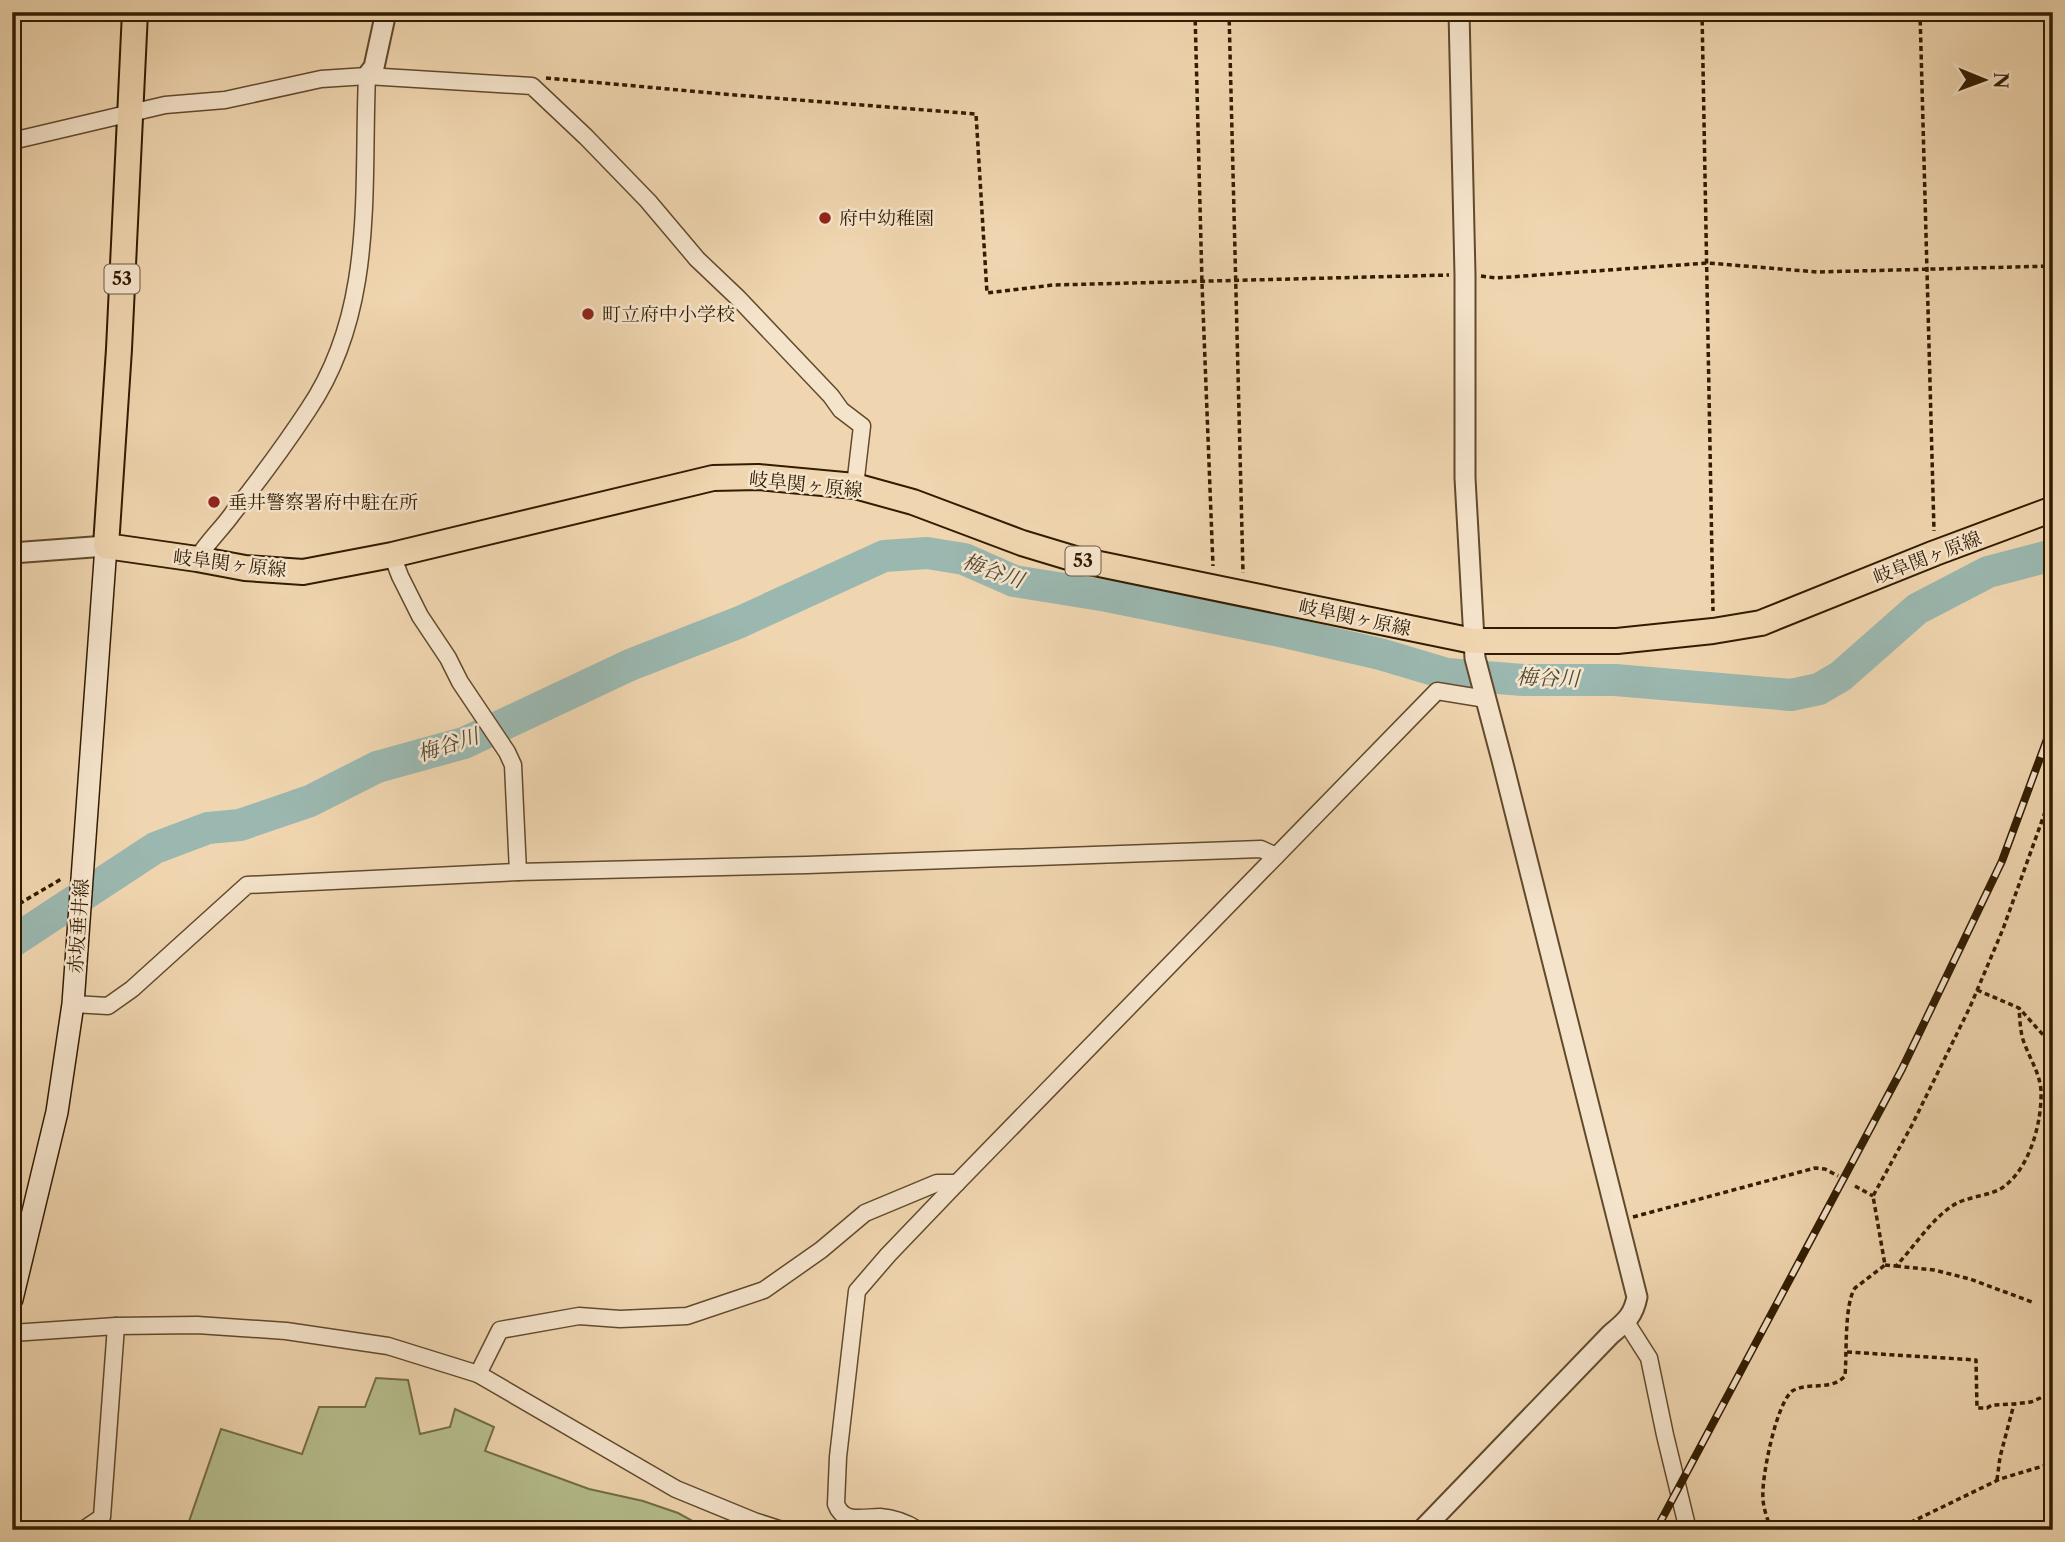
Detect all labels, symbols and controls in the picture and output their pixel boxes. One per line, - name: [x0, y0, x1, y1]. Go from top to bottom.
- north arrow: [1950, 46, 2020, 116]
- text: N: [1989, 72, 2012, 89]
- place label: 府中幼稚園: [839, 207, 934, 230]
- marker: 府中幼稚園: [817, 210, 833, 226]
- road number: 53: [104, 264, 140, 293]
- place label: 町立府中小学校: [602, 303, 735, 326]
- marker: 町立府中小学校: [580, 306, 596, 322]
- street label: 岐阜関ヶ原線: [748, 467, 864, 502]
- place label: 垂井警察署府中駐在所: [228, 491, 418, 514]
- marker: 垂井警察署府中駐在所: [206, 494, 222, 510]
- street label: 岐阜関ヶ原線: [1870, 526, 1985, 589]
- street label: 岐阜関ヶ原線: [172, 545, 288, 582]
- road number: 53: [1066, 546, 1100, 576]
- water label: 梅谷川: [959, 548, 1029, 593]
- street label: 岐阜関ヶ原線: [1297, 594, 1413, 641]
- water label: 梅谷川: [1516, 664, 1582, 691]
- water label: 梅谷川: [414, 722, 484, 766]
- street label: 赤坂垂井線: [64, 878, 93, 974]

